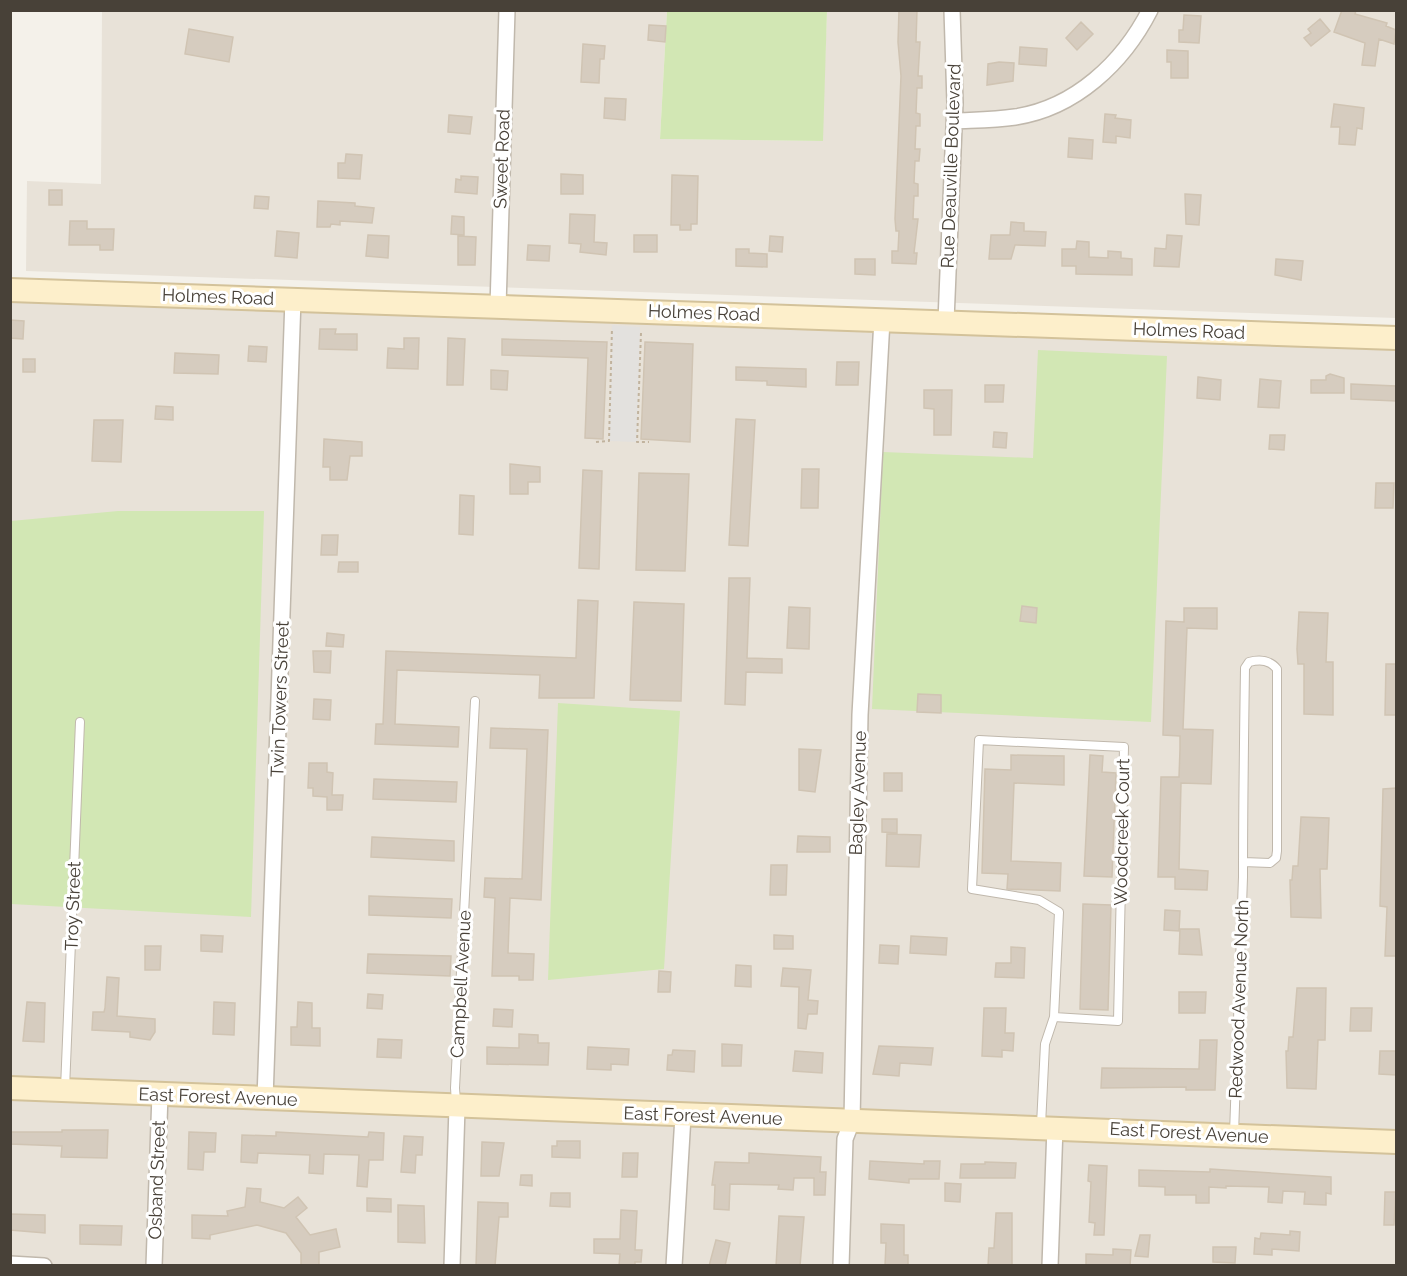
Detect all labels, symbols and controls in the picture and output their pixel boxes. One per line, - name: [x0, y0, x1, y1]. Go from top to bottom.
- street label: Rue Deauville Boulevard: [936, 63, 965, 269]
- street label: Sweet Road: [489, 109, 514, 209]
- street label: Holmes Road: [162, 284, 275, 309]
- street label: Holmes Road: [648, 300, 761, 325]
- street label: Holmes Road: [1133, 318, 1246, 343]
- street label: Twin Towers Street: [266, 620, 293, 777]
- street label: Bagley Avenue: [845, 730, 870, 856]
- street label: Woodcreek Court: [1110, 758, 1133, 906]
- street label: Troy Street: [60, 861, 85, 951]
- street label: Redwood Avenue North: [1225, 899, 1252, 1099]
- street label: Campbell Avenue: [446, 909, 475, 1058]
- street label: East Forest Avenue: [138, 1083, 298, 1110]
- street label: East Forest Avenue: [623, 1102, 783, 1129]
- street label: East Forest Avenue: [1109, 1118, 1270, 1147]
- street label: Osband Street: [144, 1120, 169, 1240]

